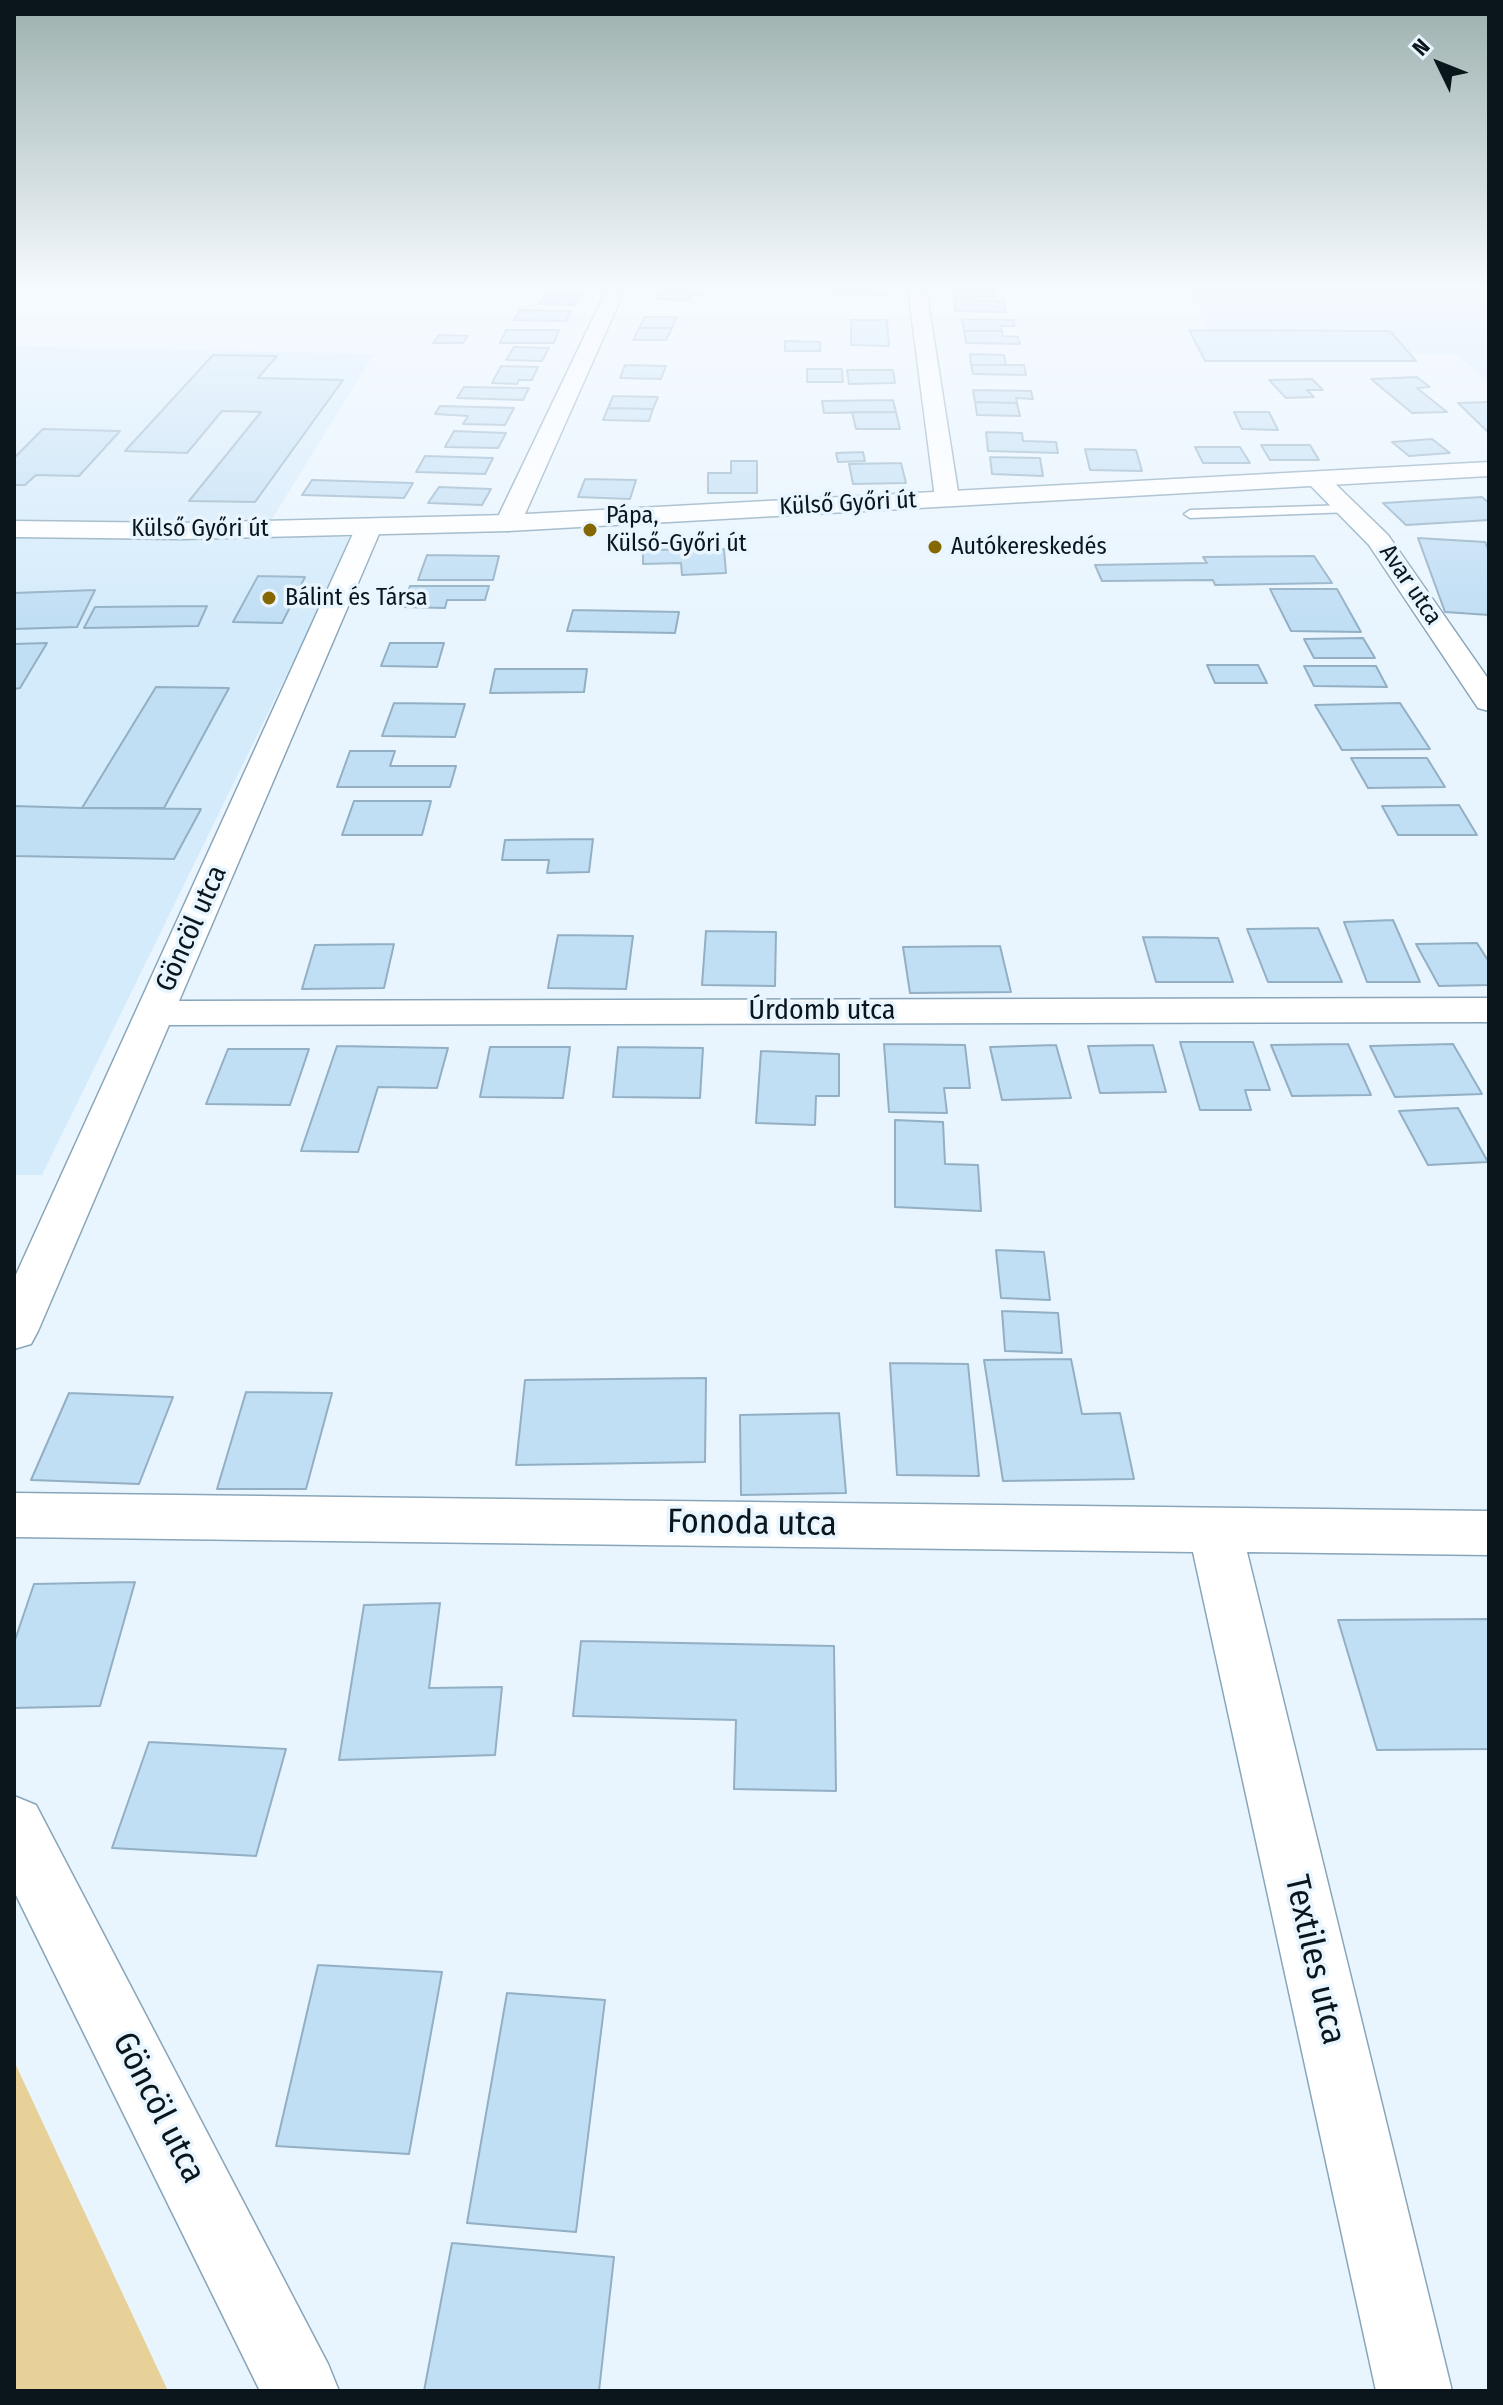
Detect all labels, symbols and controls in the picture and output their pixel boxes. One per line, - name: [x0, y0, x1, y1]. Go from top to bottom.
- north arrow: [1399, 24, 1479, 104]
- text: N: [1407, 33, 1435, 61]
- street label: Külső Győri út: [779, 486, 917, 522]
- place label: Pápa, Külső-Győri út: [606, 502, 747, 558]
- street label: Külső Győri út: [131, 515, 269, 543]
- marker: Pápa, Külső-Győri út: [581, 521, 599, 539]
- place label: Autókereskedés: [951, 533, 1107, 561]
- marker: Autókereskedés: [926, 538, 944, 556]
- street label: Avar utca: [1373, 539, 1447, 631]
- place label: Bálint és Társa: [285, 584, 427, 612]
- marker: Bálint és Társa: [260, 589, 278, 607]
- street label: Göncöl utca: [149, 861, 235, 997]
- street label: Úrdomb utca: [749, 994, 895, 1028]
- street label: Fonoda utca: [667, 1502, 837, 1546]
- street label: Textiles utca: [1275, 1871, 1353, 2049]
- street label: Göncöl utca: [103, 2026, 213, 2190]

